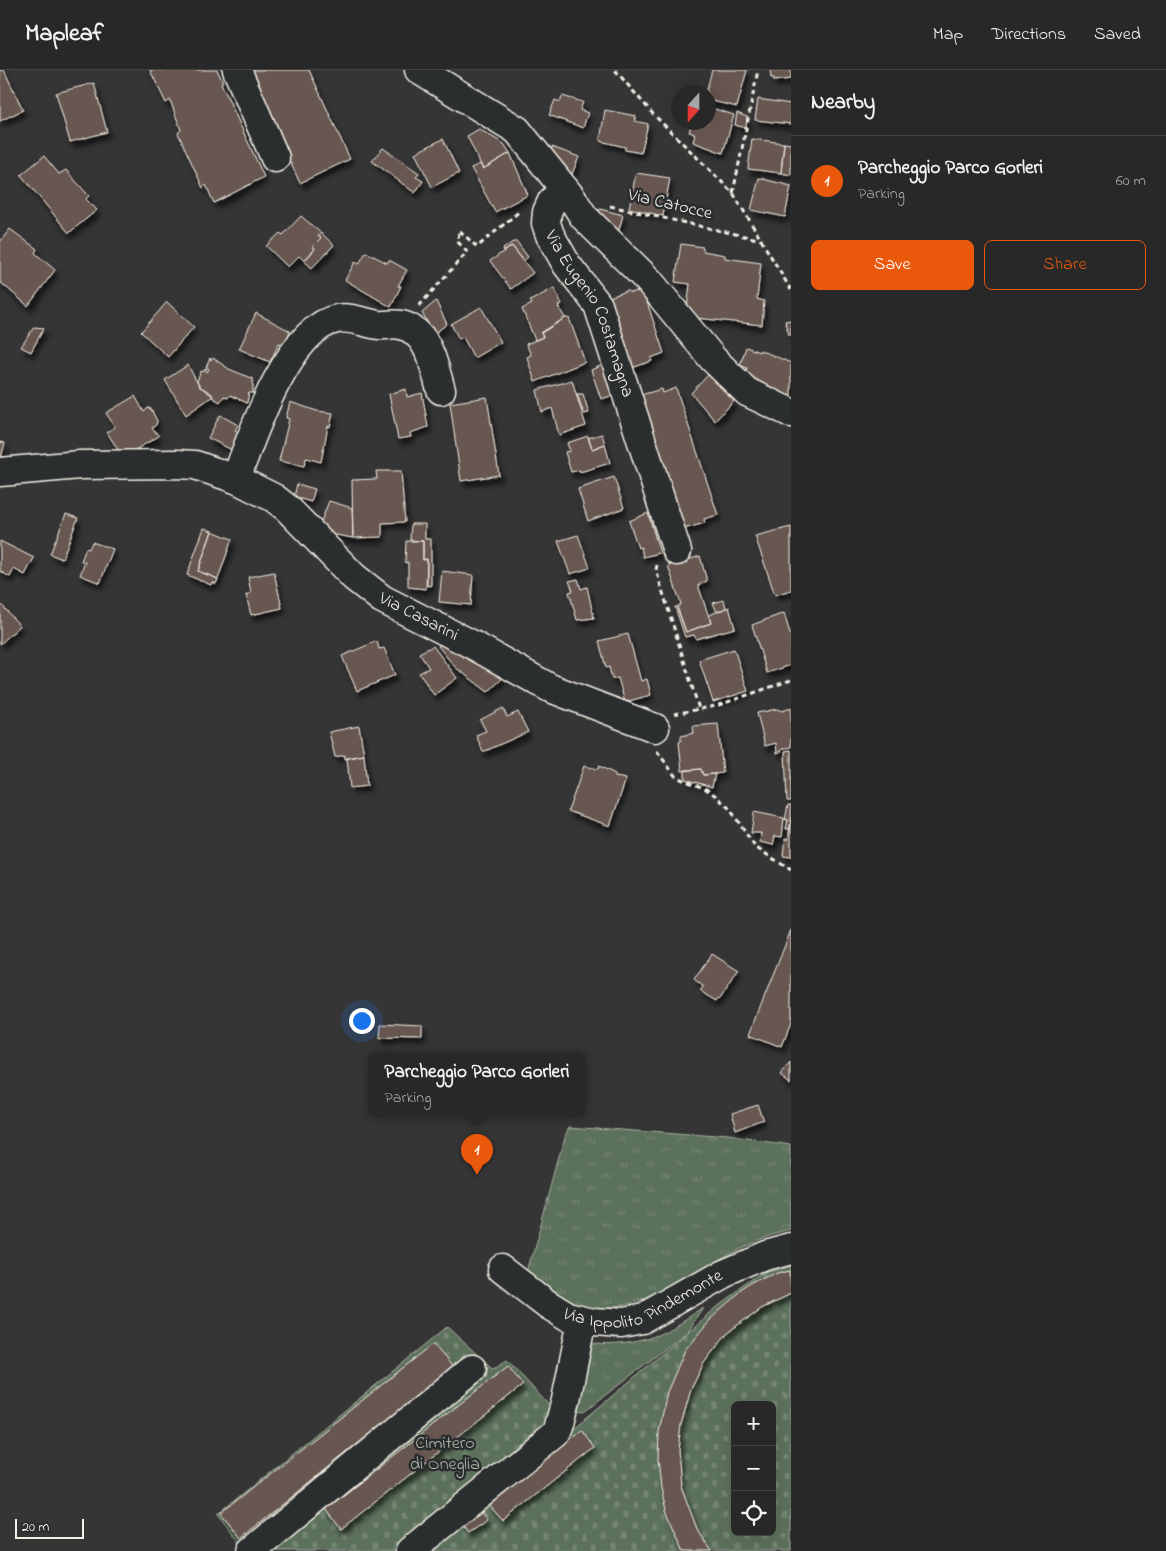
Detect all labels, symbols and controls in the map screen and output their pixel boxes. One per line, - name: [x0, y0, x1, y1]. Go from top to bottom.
- text: Mapleaf: [25, 17, 104, 52]
- text: Map: [933, 22, 963, 48]
- text: Directions: [991, 22, 1066, 48]
- text: Saved: [1094, 22, 1141, 48]
- north arrow: [671, 85, 716, 130]
- text: Nearby: [811, 88, 875, 118]
- text: Parcheggio Parco Gorleri: [858, 155, 1043, 182]
- text: 1: [824, 169, 830, 193]
- text: 60 m: [1116, 169, 1146, 193]
- street label: Via Catocce: [624, 182, 716, 228]
- text: Parking: [858, 182, 905, 206]
- street label: Via Eugenio Costamagna: [537, 225, 640, 401]
- button: Save: [811, 240, 974, 290]
- button: Share: [984, 240, 1146, 290]
- street label: Via Casarini: [373, 586, 463, 648]
- your location: [349, 1008, 375, 1034]
- popup: [368, 1052, 586, 1117]
- text: Parcheggio Parco Gorleri: [385, 1059, 569, 1086]
- text: Parking: [385, 1086, 431, 1110]
- pin: 1: [461, 1134, 493, 1175]
- street label: Via Ippolito Pindemonte: [556, 1263, 729, 1337]
- map controls: [731, 1401, 776, 1536]
- button: +: [731, 1401, 776, 1446]
- park label: Cimitero di Oneglia: [410, 1431, 480, 1479]
- button: −: [731, 1446, 776, 1491]
- button: locate: [731, 1491, 776, 1536]
- scale bar: [15, 1516, 84, 1539]
- text: 20 m: [22, 1517, 49, 1538]

